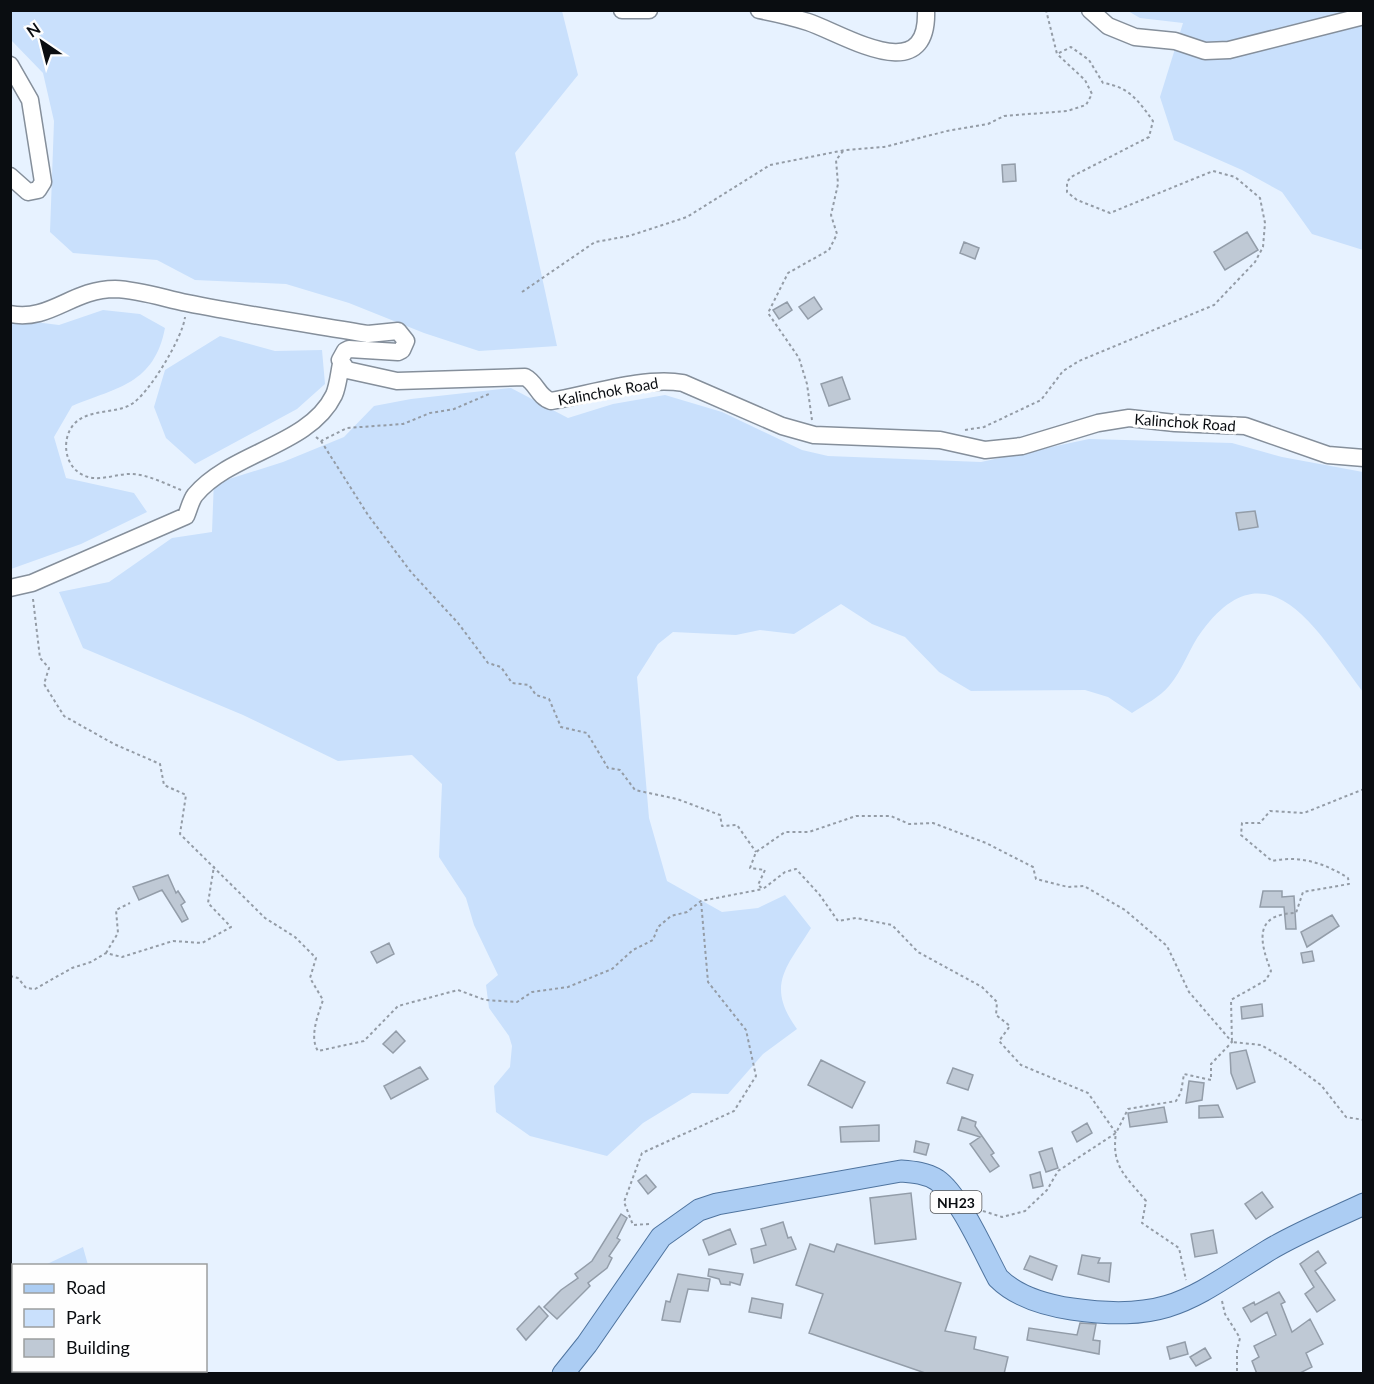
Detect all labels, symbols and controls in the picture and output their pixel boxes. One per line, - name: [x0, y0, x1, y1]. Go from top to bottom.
- north arrow: [12, 12, 72, 72]
- text: N: [23, 18, 44, 41]
- street label: Kalinchok Road: [556, 373, 660, 409]
- street label: Kalinchok Road: [1134, 409, 1236, 435]
- road number: NH23: [930, 1191, 982, 1213]
- legend: [12, 1264, 207, 1372]
- text: Road: [66, 1276, 106, 1298]
- text: Park: [66, 1306, 102, 1328]
- text: Building: [66, 1336, 130, 1358]

